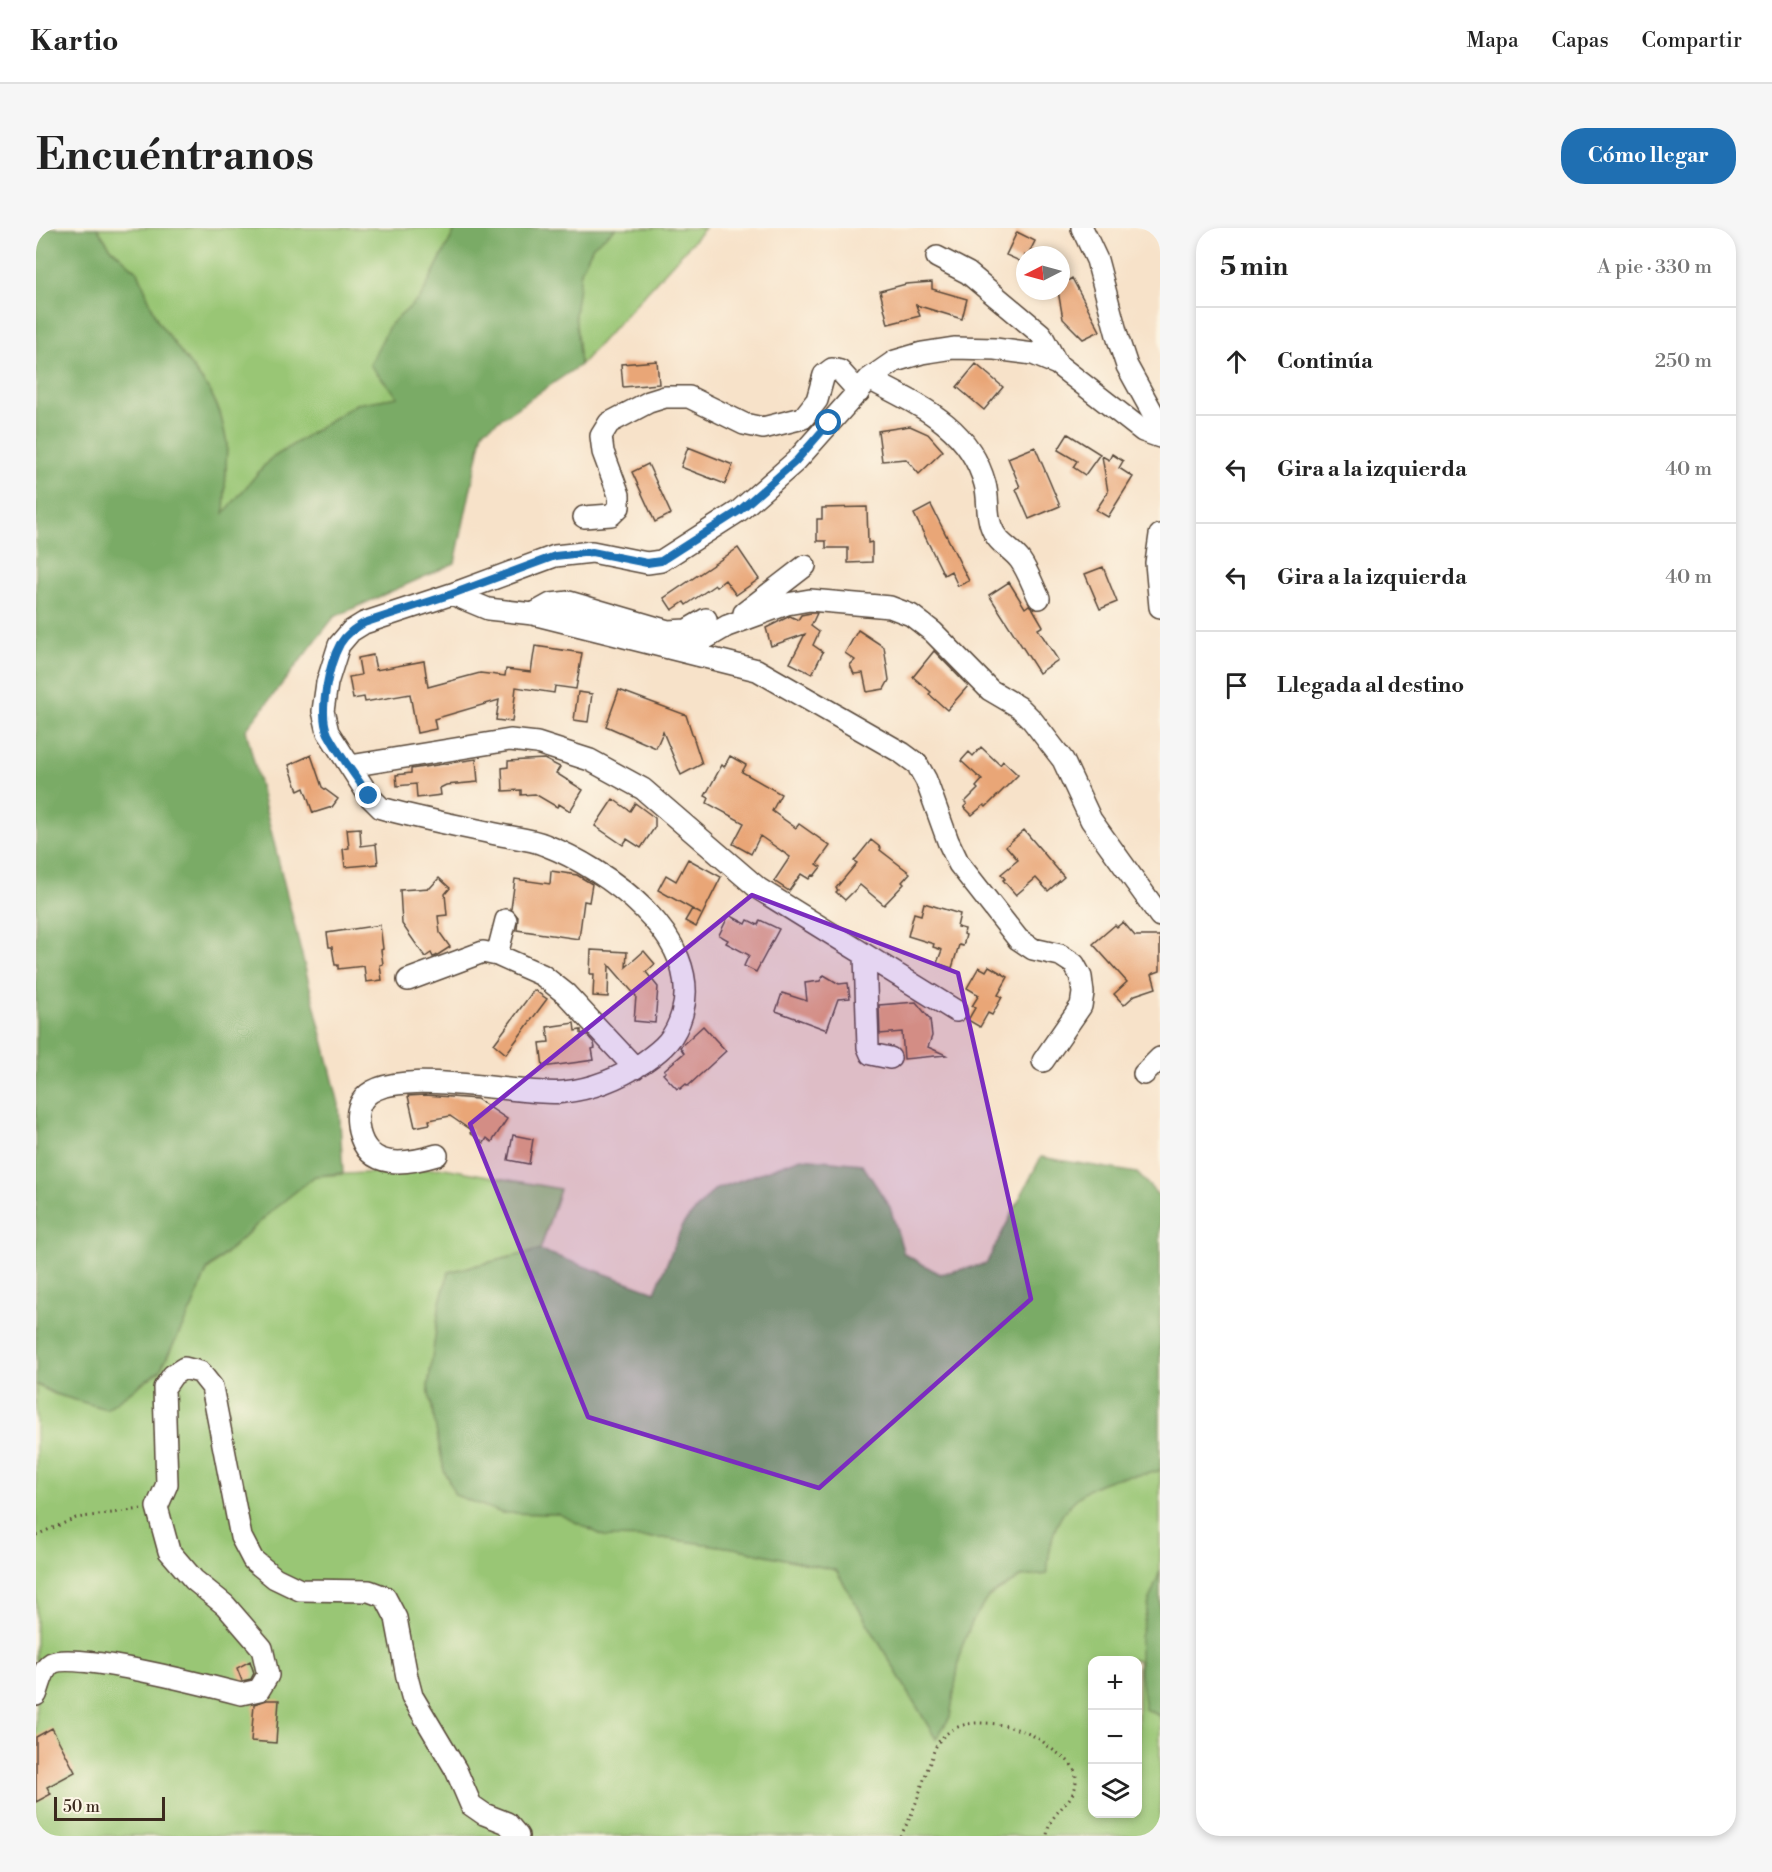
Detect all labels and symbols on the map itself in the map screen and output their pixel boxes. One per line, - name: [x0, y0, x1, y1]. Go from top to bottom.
- north arrow: [1016, 246, 1070, 300]
- route start: [815, 409, 841, 435]
- route end: [355, 782, 381, 808]
- scale bar: [54, 1794, 165, 1822]

